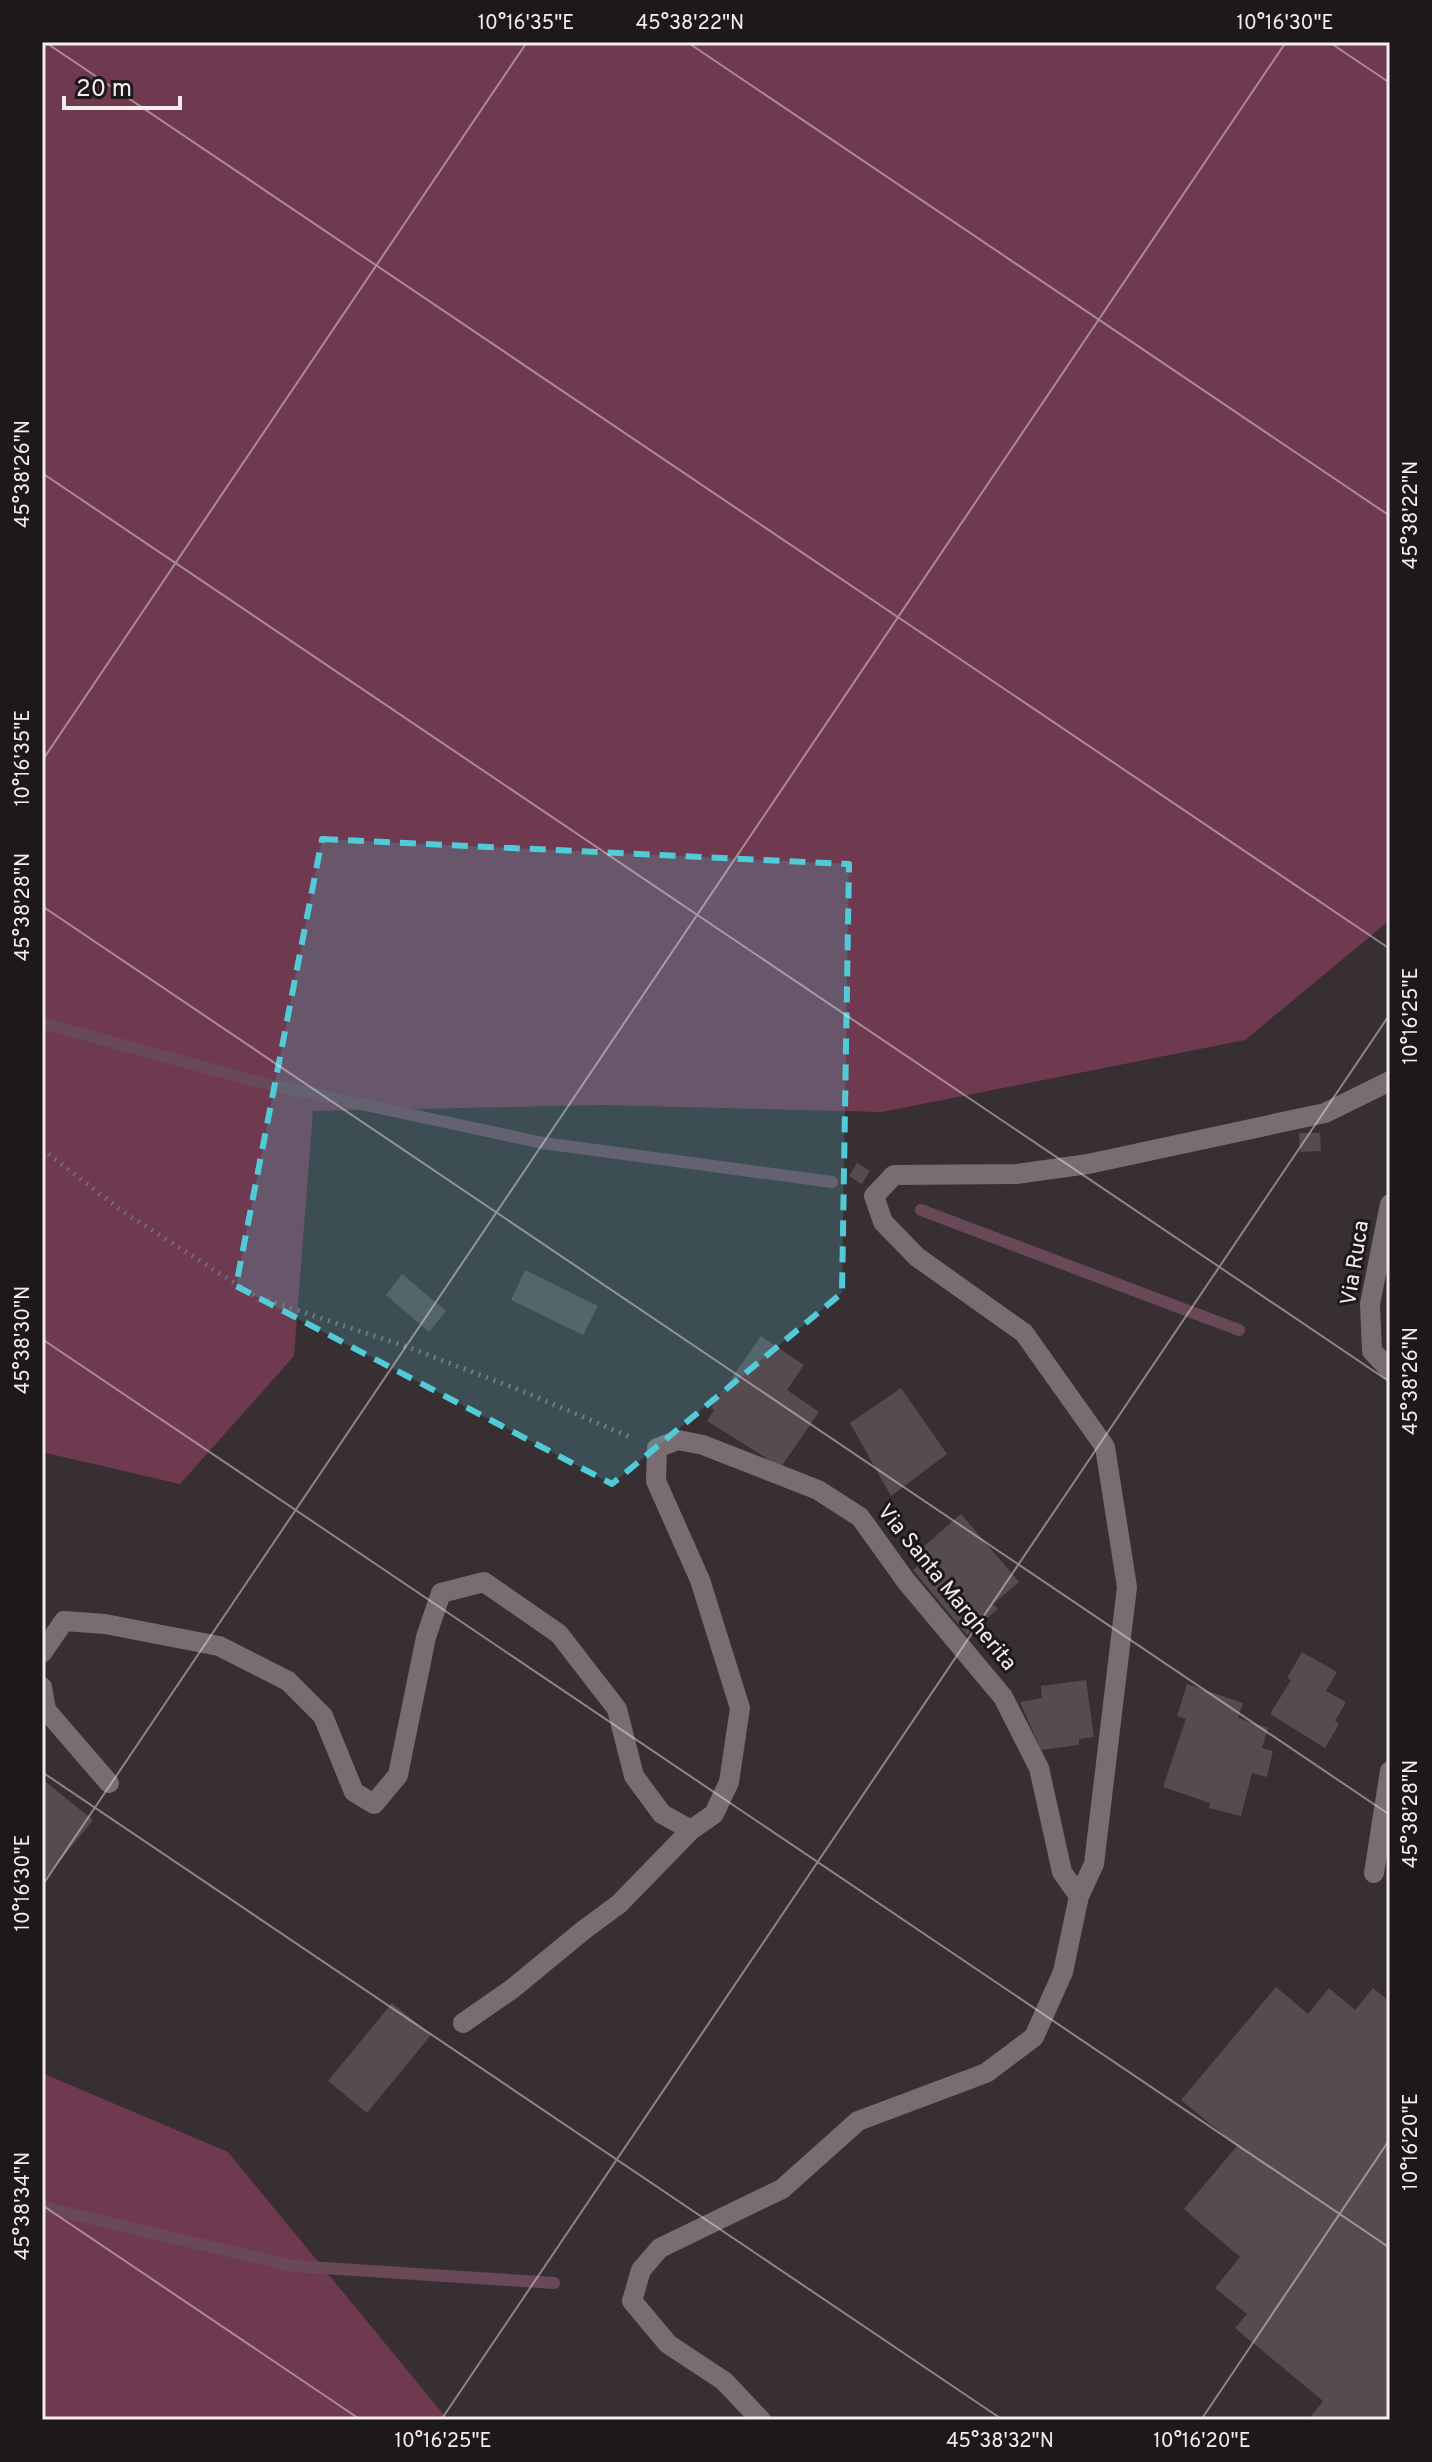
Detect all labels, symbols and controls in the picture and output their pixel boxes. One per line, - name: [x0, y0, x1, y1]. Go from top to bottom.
- text: 10°16'35"E: [478, 11, 574, 37]
- text: 45°38'22"N: [636, 11, 744, 37]
- text: 10°16'30"E: [1237, 11, 1333, 37]
- scale bar: [64, 60, 180, 110]
- text: 20 m: [76, 75, 132, 105]
- text: 45°38'26"N: [11, 420, 37, 528]
- text: 45°38'22"N: [1399, 461, 1425, 569]
- text: 10°16'35"E: [11, 710, 37, 806]
- text: 45°38'28"N: [11, 853, 37, 961]
- text: 10°16'25"E: [1399, 968, 1425, 1064]
- street label: Via Ruca: [1336, 1219, 1376, 1307]
- text: 45°38'30"N: [11, 1286, 37, 1394]
- text: 45°38'26"N: [1399, 1327, 1425, 1435]
- street label: Via Santa Margherita: [871, 1499, 1021, 1677]
- text: 45°38'28"N: [1399, 1760, 1425, 1868]
- text: 10°16'30"E: [11, 1835, 37, 1931]
- text: 10°16'20"E: [1399, 2093, 1425, 2191]
- text: 45°38'34"N: [11, 2152, 37, 2260]
- text: 10°16'25"E: [395, 2429, 491, 2455]
- text: 45°38'32"N: [946, 2429, 1054, 2455]
- text: 10°16'20"E: [1153, 2429, 1251, 2455]

